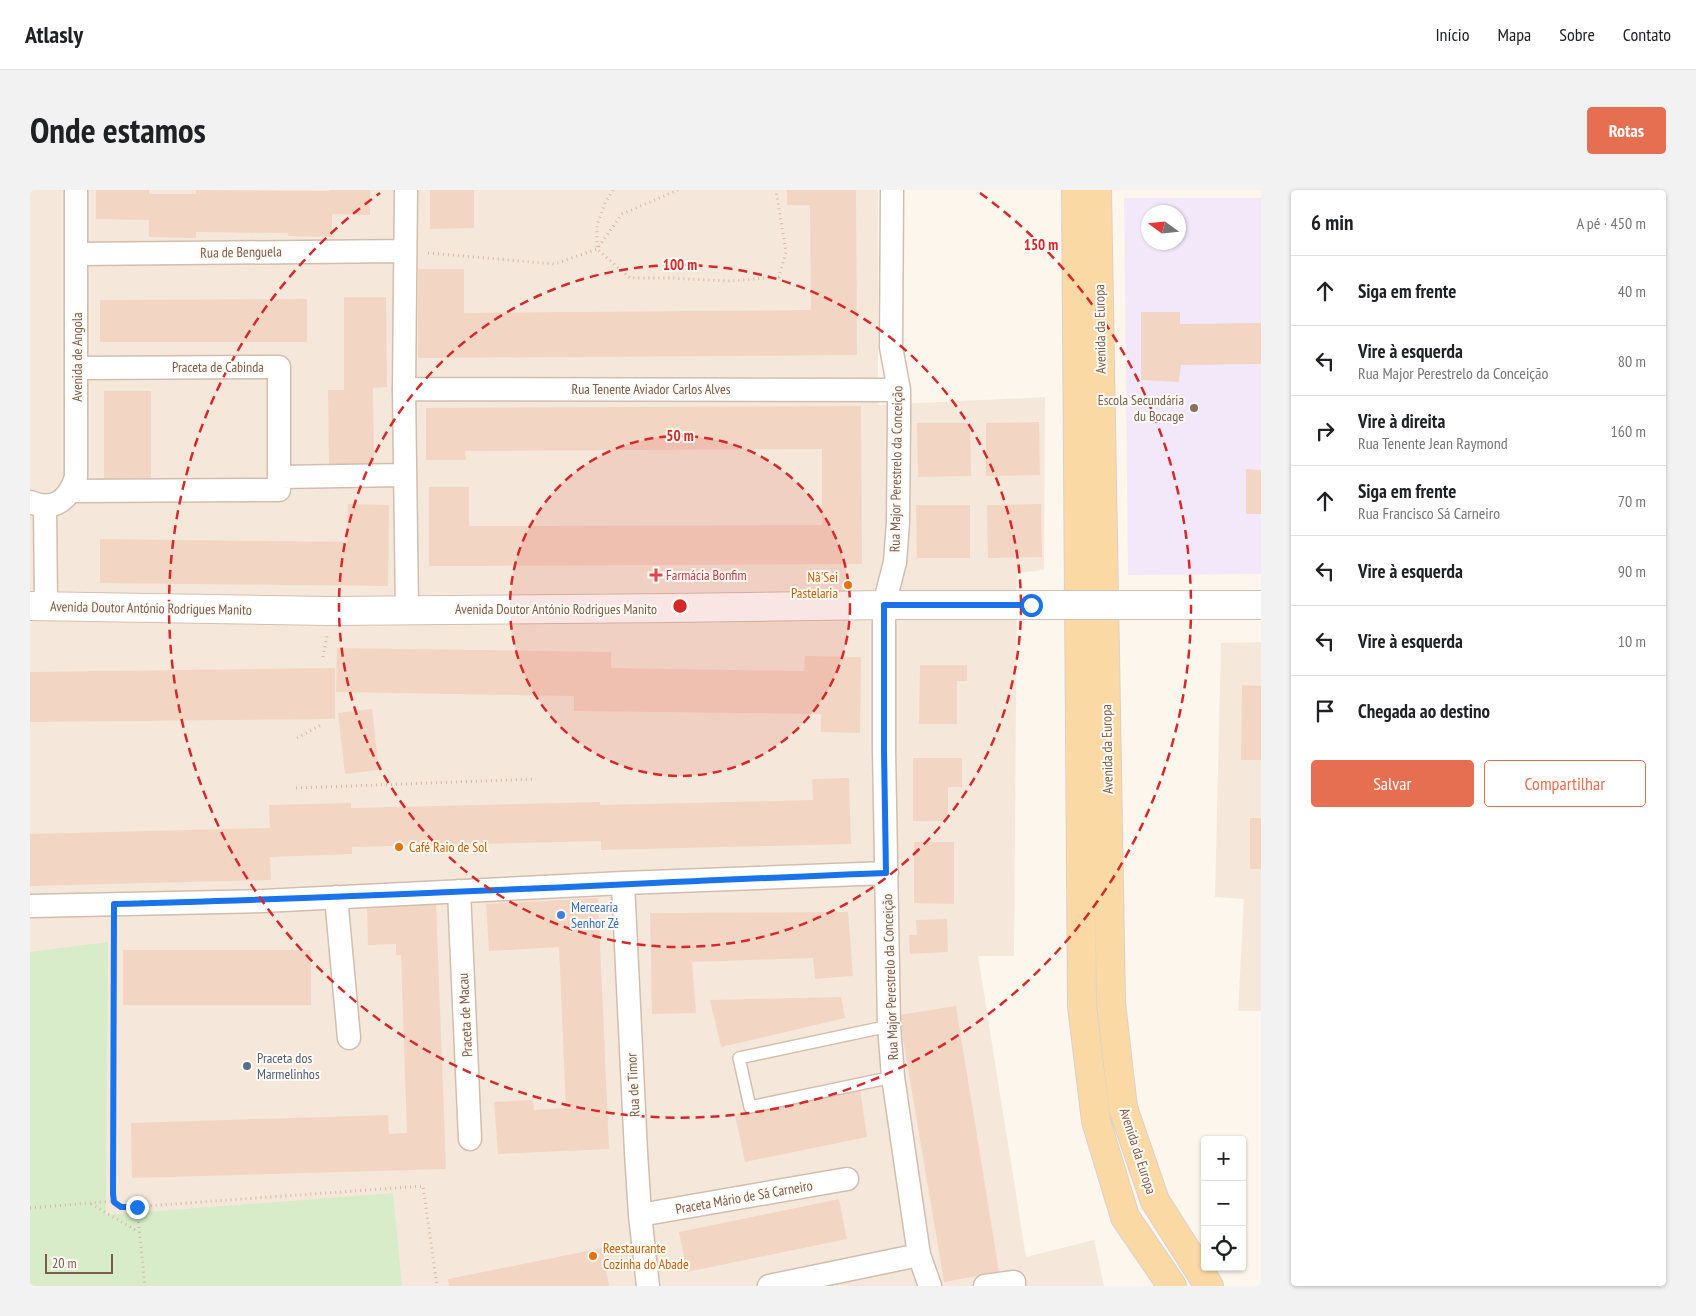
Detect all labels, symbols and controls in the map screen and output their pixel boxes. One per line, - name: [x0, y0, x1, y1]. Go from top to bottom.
- text: Atlasly: [25, 19, 83, 50]
- text: Início: [1435, 23, 1469, 46]
- text: Mapa: [1497, 23, 1531, 46]
- text: Sobre: [1559, 23, 1595, 46]
- text: Contato: [1623, 23, 1671, 46]
- text: Onde estamos: [30, 107, 206, 153]
- button: Rotas: [1587, 107, 1666, 154]
- north arrow: [1141, 205, 1186, 250]
- text: 6 min: [1311, 209, 1353, 236]
- text: A pé · 450 m: [1576, 213, 1646, 233]
- text: 150 m: [1024, 235, 1058, 254]
- street label: Rua de Benguela: [200, 242, 282, 262]
- text: 100 m: [663, 255, 697, 274]
- icon: ahead: [1311, 277, 1339, 305]
- text: Siga em frente: [1358, 279, 1456, 303]
- text: 40 m: [1618, 281, 1646, 301]
- street label: Avenida da Europa: [1090, 284, 1110, 374]
- street label: Avenida de Angola: [68, 312, 86, 402]
- text: Vire à esquerda: [1358, 339, 1463, 363]
- icon: left: [1311, 347, 1339, 375]
- text: 80 m: [1618, 351, 1646, 371]
- street label: Praceta de Cabinda: [172, 358, 264, 376]
- text: Rua Major Perestrelo da Conceição: [1358, 363, 1548, 383]
- street label: Rua Tenente Aviador Carlos Alves: [571, 380, 731, 398]
- street label: Rua Major Perestrelo da Conceição: [886, 386, 906, 552]
- place label: Escola Secundária du Bocage: [1098, 391, 1184, 425]
- marker: Escola Secundária du Bocage: [1188, 402, 1200, 414]
- text: Vire à direita: [1358, 409, 1445, 433]
- icon: right: [1311, 417, 1339, 445]
- text: 160 m: [1611, 421, 1646, 441]
- text: 50 m: [666, 426, 694, 445]
- text: Rua Tenente Jean Raymond: [1358, 433, 1508, 453]
- text: Siga em frente: [1358, 479, 1456, 503]
- icon: ahead: [1311, 487, 1339, 515]
- text: 70 m: [1618, 491, 1646, 511]
- text: Rua Francisco Sá Carneiro: [1358, 503, 1500, 523]
- icon: left: [1311, 557, 1339, 585]
- text: Vire à esquerda: [1358, 559, 1463, 583]
- text: 90 m: [1618, 561, 1646, 581]
- place label: Farmácia Bonfim: [666, 566, 747, 584]
- place label: Nã'Sei Pastelaria: [791, 568, 838, 602]
- marker: Farmácia Bonfim: [650, 569, 662, 581]
- marker: Nã'Sei Pastelaria: [842, 579, 854, 591]
- route start: [1020, 594, 1043, 617]
- street label: Avenida Doutor António Rodrigues Manito: [50, 597, 252, 619]
- centre of rings: [671, 597, 689, 615]
- street label: Avenida Doutor António Rodrigues Manito: [455, 600, 657, 618]
- icon: left: [1311, 627, 1339, 655]
- text: Vire à esquerda: [1358, 629, 1463, 653]
- text: 10 m: [1618, 631, 1646, 651]
- icon: arrive: [1311, 697, 1339, 725]
- text: Chegada ao destino: [1358, 699, 1490, 723]
- street label: Avenida da Europa: [1097, 704, 1117, 794]
- button: Salvar: [1311, 760, 1474, 807]
- button: Compartilhar: [1484, 760, 1646, 807]
- place label: Café Raio de Sol: [409, 838, 488, 856]
- marker: Café Raio de Sol: [393, 841, 405, 853]
- street label: Rua Major Perestrelo da Conceição: [878, 893, 902, 1061]
- place label: Mercearia Senhor Zé: [571, 898, 619, 932]
- marker: Mercearia Senhor Zé: [555, 909, 567, 921]
- street label: Praceta de Macau: [454, 972, 476, 1058]
- place label: Praceta dos Marmelinhos: [257, 1049, 320, 1083]
- street label: Rua de Timor: [622, 1052, 644, 1117]
- marker: Praceta dos Marmelinhos: [241, 1060, 253, 1072]
- street label: Avenida da Europa: [1116, 1106, 1160, 1196]
- map controls: [1201, 1136, 1246, 1271]
- button: +: [1201, 1136, 1246, 1181]
- street label: Praceta Mário de Sá Carneiro: [674, 1176, 814, 1218]
- button: −: [1201, 1181, 1246, 1226]
- route end: [126, 1196, 149, 1219]
- button: locate: [1201, 1226, 1246, 1271]
- place label: Reestaurante Cozinha do Abade: [603, 1239, 689, 1273]
- marker: Reestaurante Cozinha do Abade: [587, 1250, 599, 1262]
- scale bar: [45, 1251, 112, 1274]
- text: 20 m: [52, 1254, 77, 1272]

